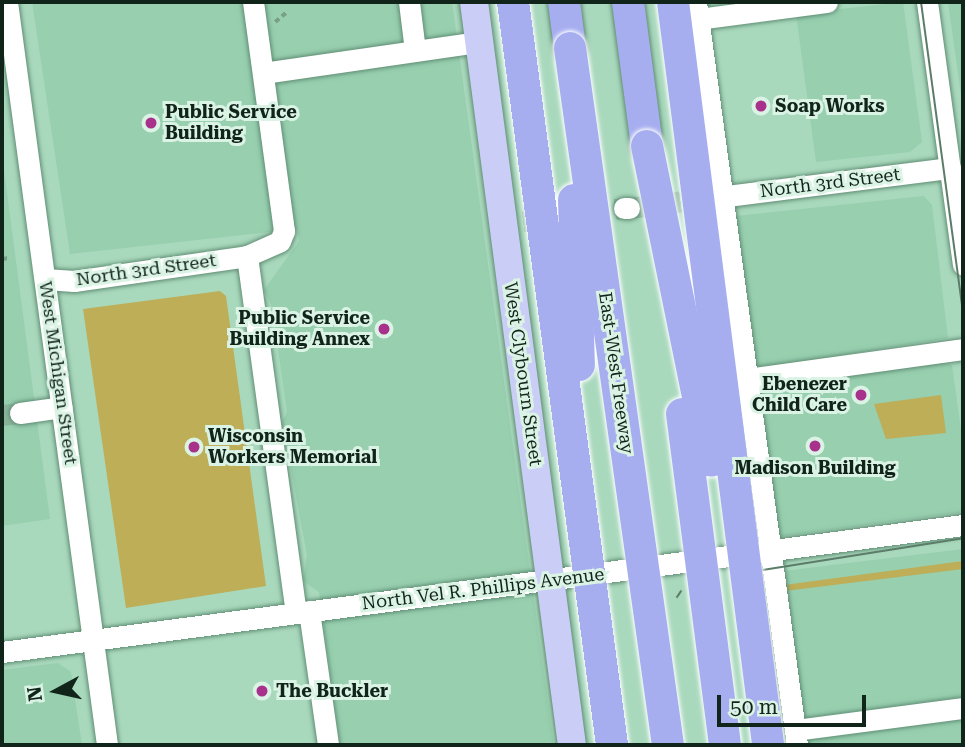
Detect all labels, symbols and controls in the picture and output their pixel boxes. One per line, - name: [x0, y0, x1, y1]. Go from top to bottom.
- place label: Soap Works: [775, 95, 885, 117]
- marker: Soap Works: [753, 98, 769, 114]
- place label: Public Service Building: [165, 102, 297, 144]
- marker: Public Service Building: [143, 115, 159, 131]
- street label: North 3rd Street: [759, 164, 901, 202]
- street label: North 3rd Street: [75, 250, 217, 290]
- street label: West Michigan Street: [34, 280, 82, 466]
- street label: West Clybourn Street: [499, 281, 547, 467]
- street label: East-West Freeway: [594, 291, 638, 455]
- place label: Public Service Building Annex: [230, 308, 370, 350]
- marker: Public Service Building Annex: [376, 321, 392, 337]
- place label: Ebenezer Child Care: [752, 374, 847, 416]
- marker: Ebenezer Child Care: [853, 387, 869, 403]
- place label: Wisconsin Workers Memorial: [208, 426, 377, 468]
- marker: Madison Building: [807, 438, 823, 454]
- marker: Wisconsin Workers Memorial: [186, 439, 202, 455]
- place label: Madison Building: [734, 457, 896, 479]
- street label: North Vel R. Phillips Avenue: [361, 563, 605, 615]
- north arrow: [21, 656, 91, 726]
- place label: The Buckler: [276, 680, 388, 702]
- scale bar: [720, 680, 869, 724]
- marker: The Buckler: [254, 683, 270, 699]
- text: N: [22, 685, 47, 703]
- text: 50 m: [730, 695, 778, 719]

